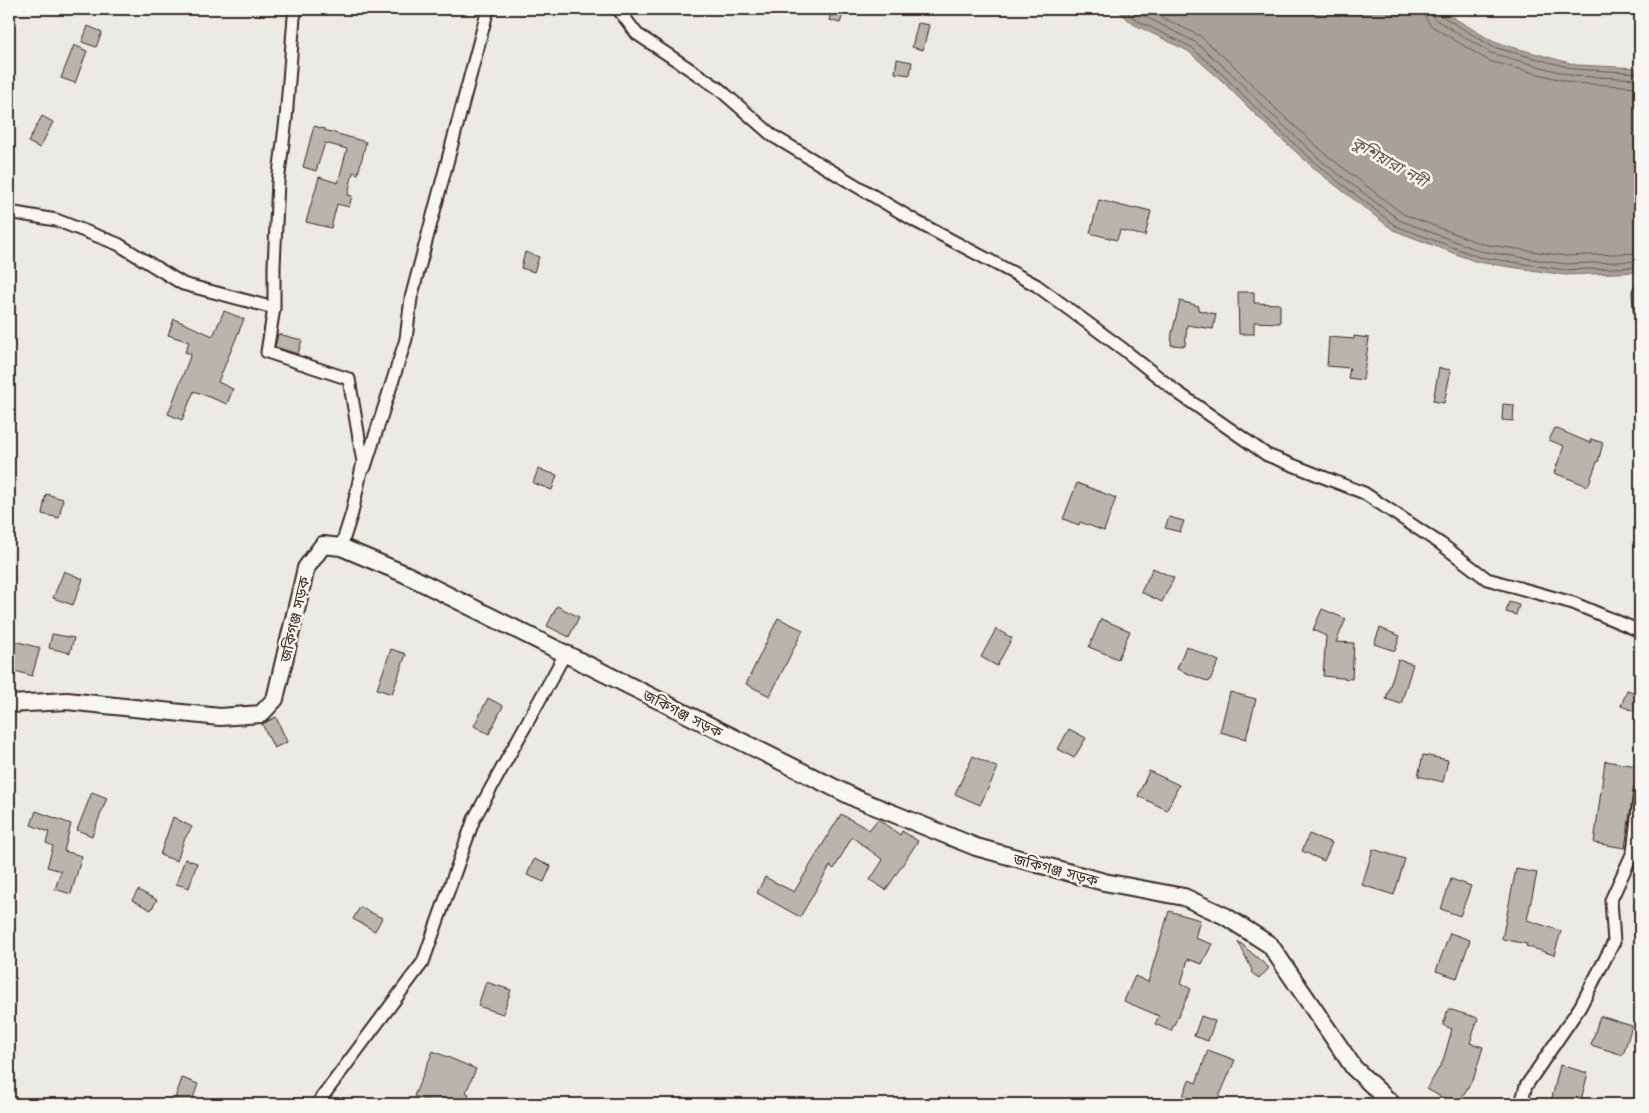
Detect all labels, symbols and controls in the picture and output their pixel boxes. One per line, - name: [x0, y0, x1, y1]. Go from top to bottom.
- water label: কুশিয়ারা নদী: [1348, 131, 1434, 192]
- street label: জকিগঞ্জ সড়ক: [274, 573, 314, 665]
- street label: জকিগঞ্জ সড়ক: [639, 684, 727, 742]
- street label: জকিগঞ্জ সড়ক: [1010, 848, 1102, 890]

